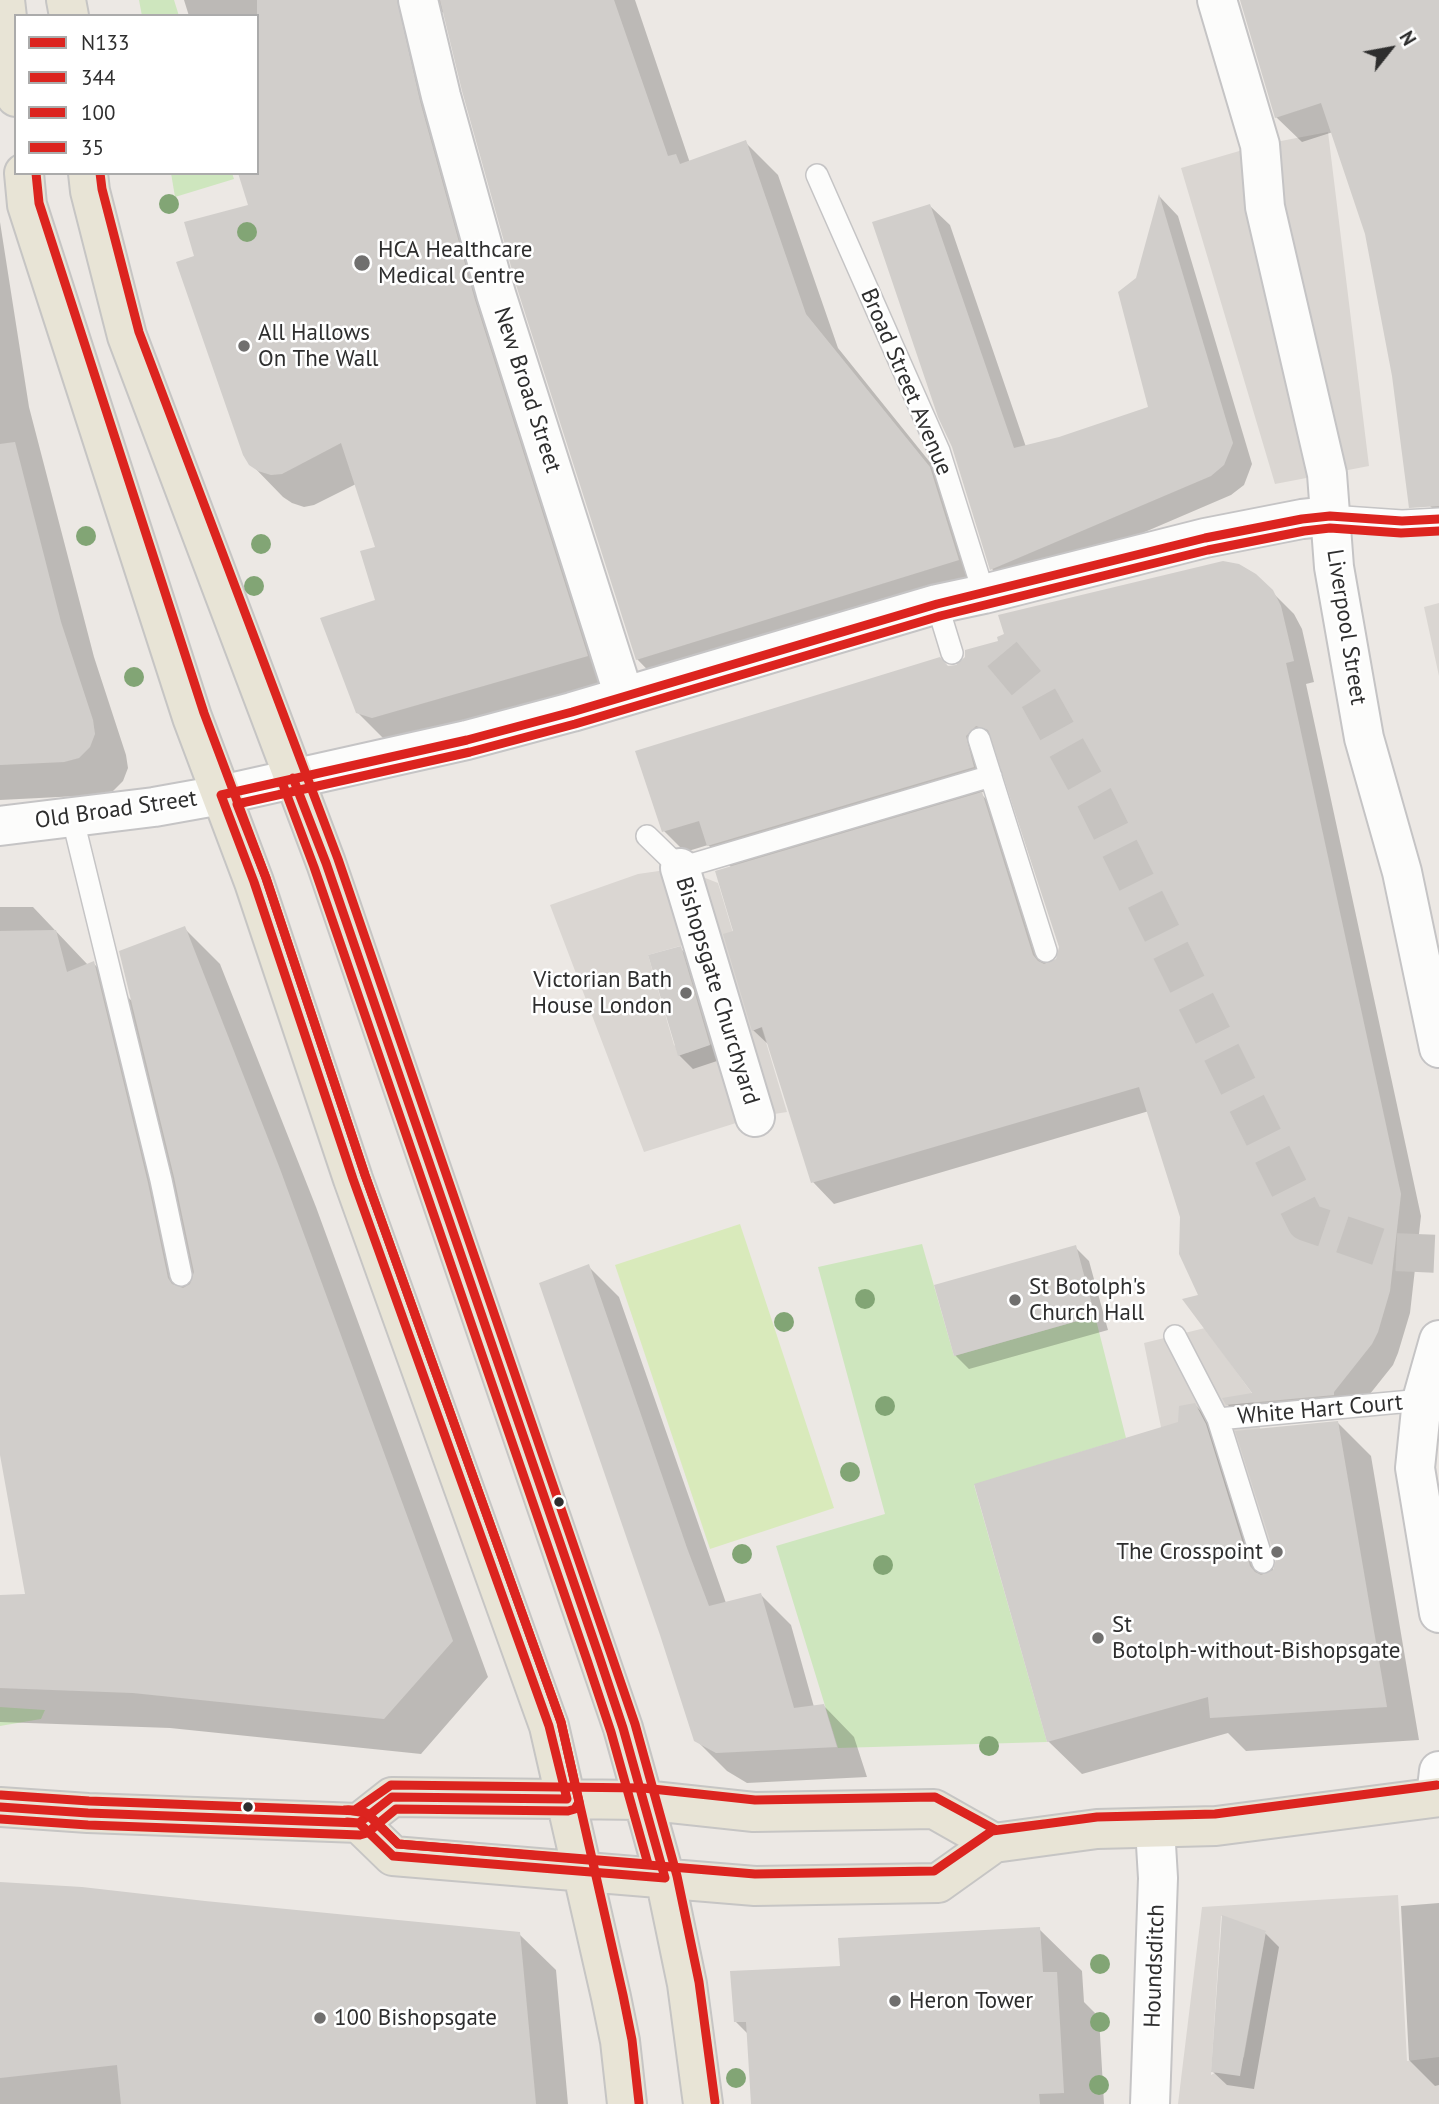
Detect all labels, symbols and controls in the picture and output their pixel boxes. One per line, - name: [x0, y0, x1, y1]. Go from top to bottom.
- legend: [14, 14, 259, 175]
- north arrow: [1355, 14, 1425, 84]
- text: N: [1394, 27, 1421, 50]
- text: N133: [81, 29, 129, 56]
- text: 344: [81, 64, 115, 91]
- text: 100: [81, 99, 115, 126]
- text: 35: [81, 134, 104, 161]
- place label: HCA Healthcare Medical Centre: [378, 236, 532, 290]
- marker: HCA Healthcare Medical Centre: [352, 253, 372, 273]
- street label: Broad Street Avenue: [854, 284, 958, 480]
- street label: New Broad Street: [487, 304, 567, 476]
- place label: All Hallows On The Wall: [258, 319, 379, 373]
- marker: All Hallows On The Wall: [236, 338, 252, 354]
- street label: Liverpool Street: [1320, 547, 1372, 707]
- street label: Old Broad Street: [33, 785, 199, 835]
- street label: Bishopsgate Churchyard: [669, 874, 765, 1108]
- place label: Victorian Bath House London: [532, 966, 672, 1020]
- marker: Victorian Bath House London: [678, 985, 694, 1001]
- place label: St Botolph's Church Hall: [1029, 1273, 1146, 1327]
- marker: St Botolph's Church Hall: [1007, 1292, 1023, 1308]
- street label: White Hart Court: [1236, 1389, 1404, 1431]
- unlabelled marker: [552, 1495, 566, 1509]
- place label: The Crosspoint: [1116, 1538, 1263, 1566]
- marker: The Crosspoint: [1269, 1544, 1285, 1560]
- place label: St Botolph-without-Bishopsgate: [1112, 1611, 1400, 1665]
- marker: St Botolph-without-Bishopsgate: [1090, 1630, 1106, 1646]
- unlabelled marker: [241, 1800, 255, 1814]
- street label: Houndsditch: [1139, 1904, 1171, 2028]
- place label: Heron Tower: [909, 1987, 1033, 2015]
- marker: Heron Tower: [887, 1993, 903, 2009]
- place label: 100 Bishopsgate: [334, 2004, 497, 2032]
- marker: 100 Bishopsgate: [312, 2010, 328, 2026]

